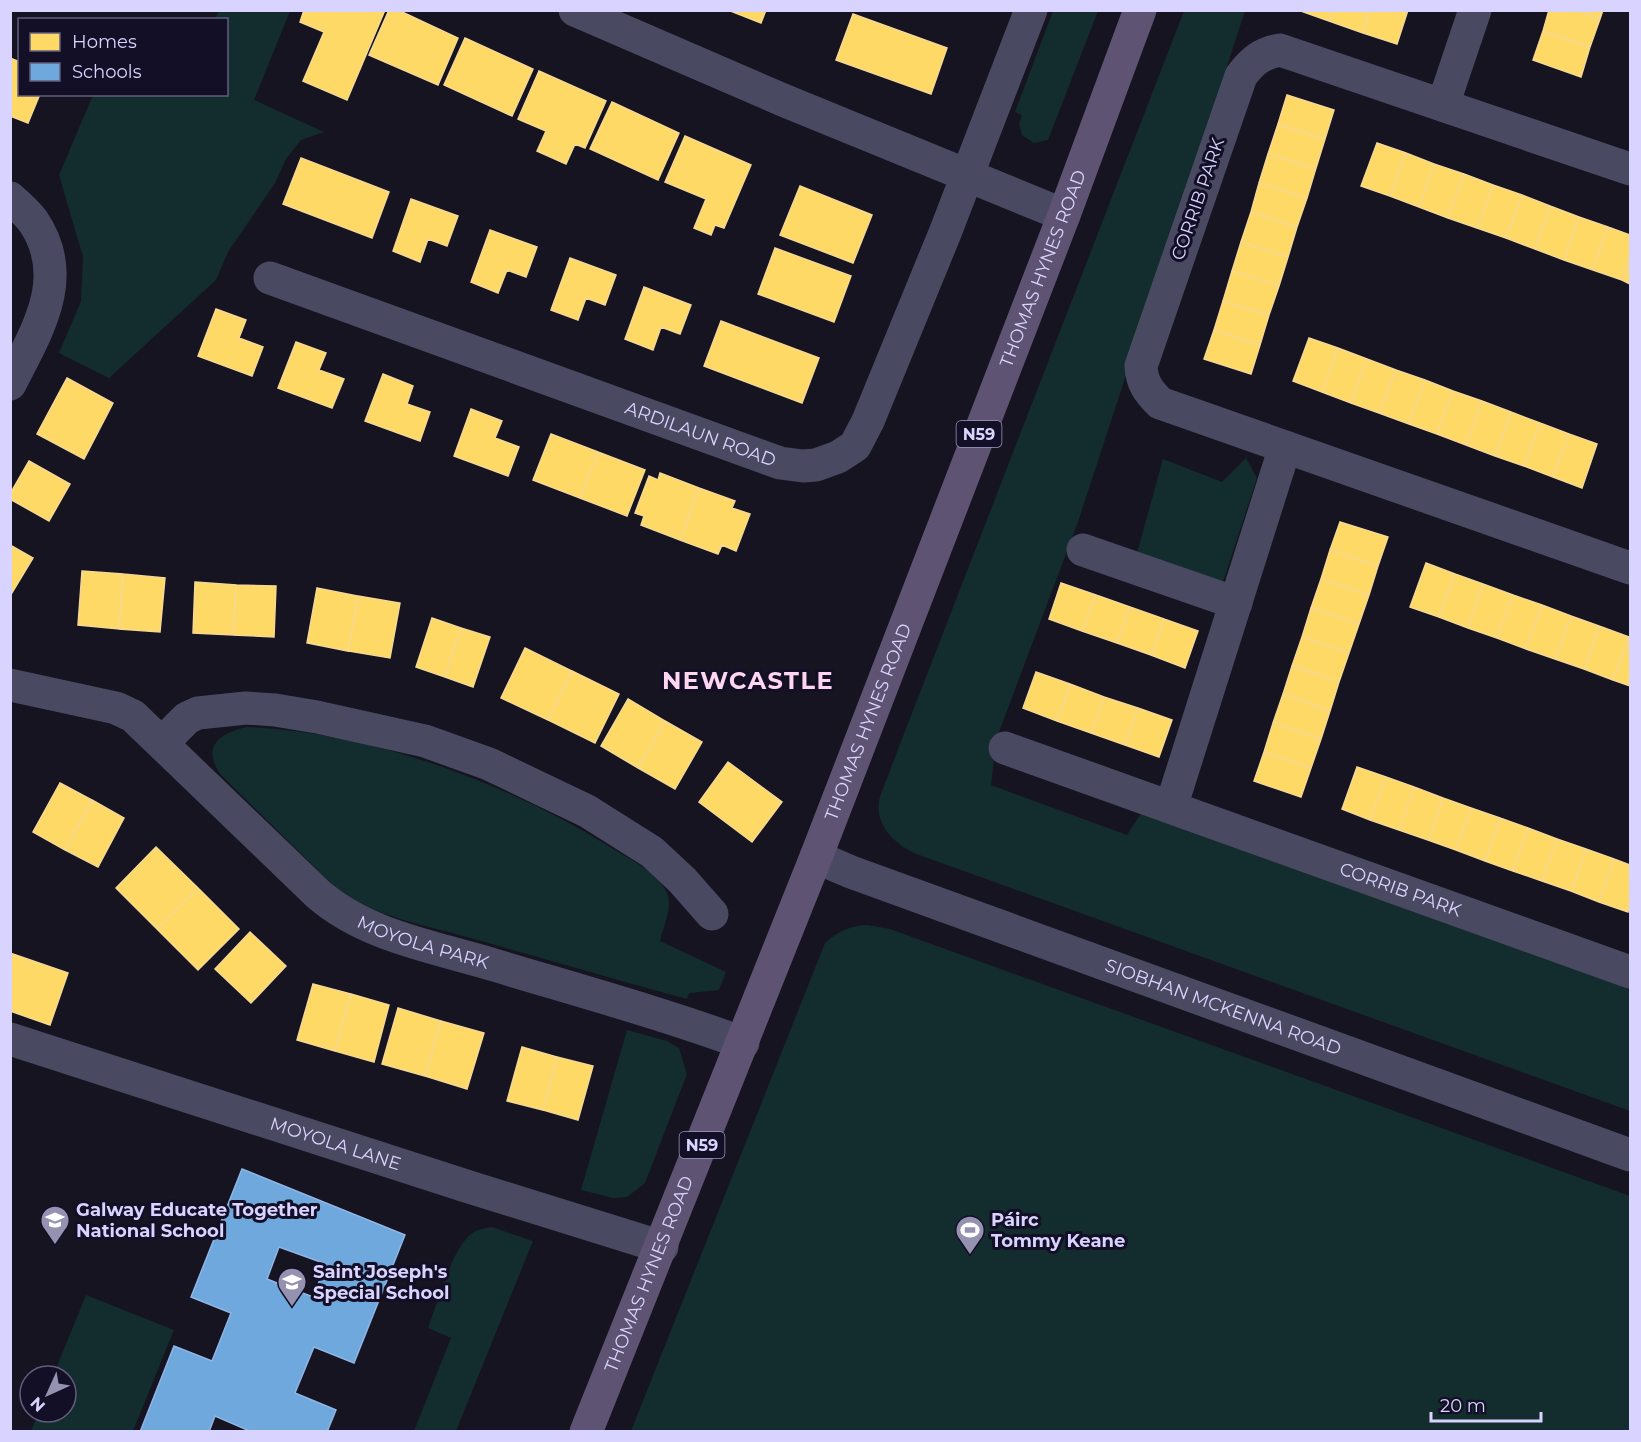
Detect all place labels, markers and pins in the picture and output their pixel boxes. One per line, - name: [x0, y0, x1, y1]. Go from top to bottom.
- place label: Galway Educate Together National School: [76, 1199, 318, 1242]
- school or university icon: Galway Educate Together National School: [39, 1204, 71, 1246]
- place label: Páirc Tommy Keane: [991, 1209, 1125, 1252]
- sports icon: Páirc Tommy Keane: [954, 1214, 986, 1256]
- place label: Saint Joseph's Special School: [313, 1261, 449, 1304]
- school or university icon: Saint Joseph's Special School: [276, 1266, 308, 1308]

